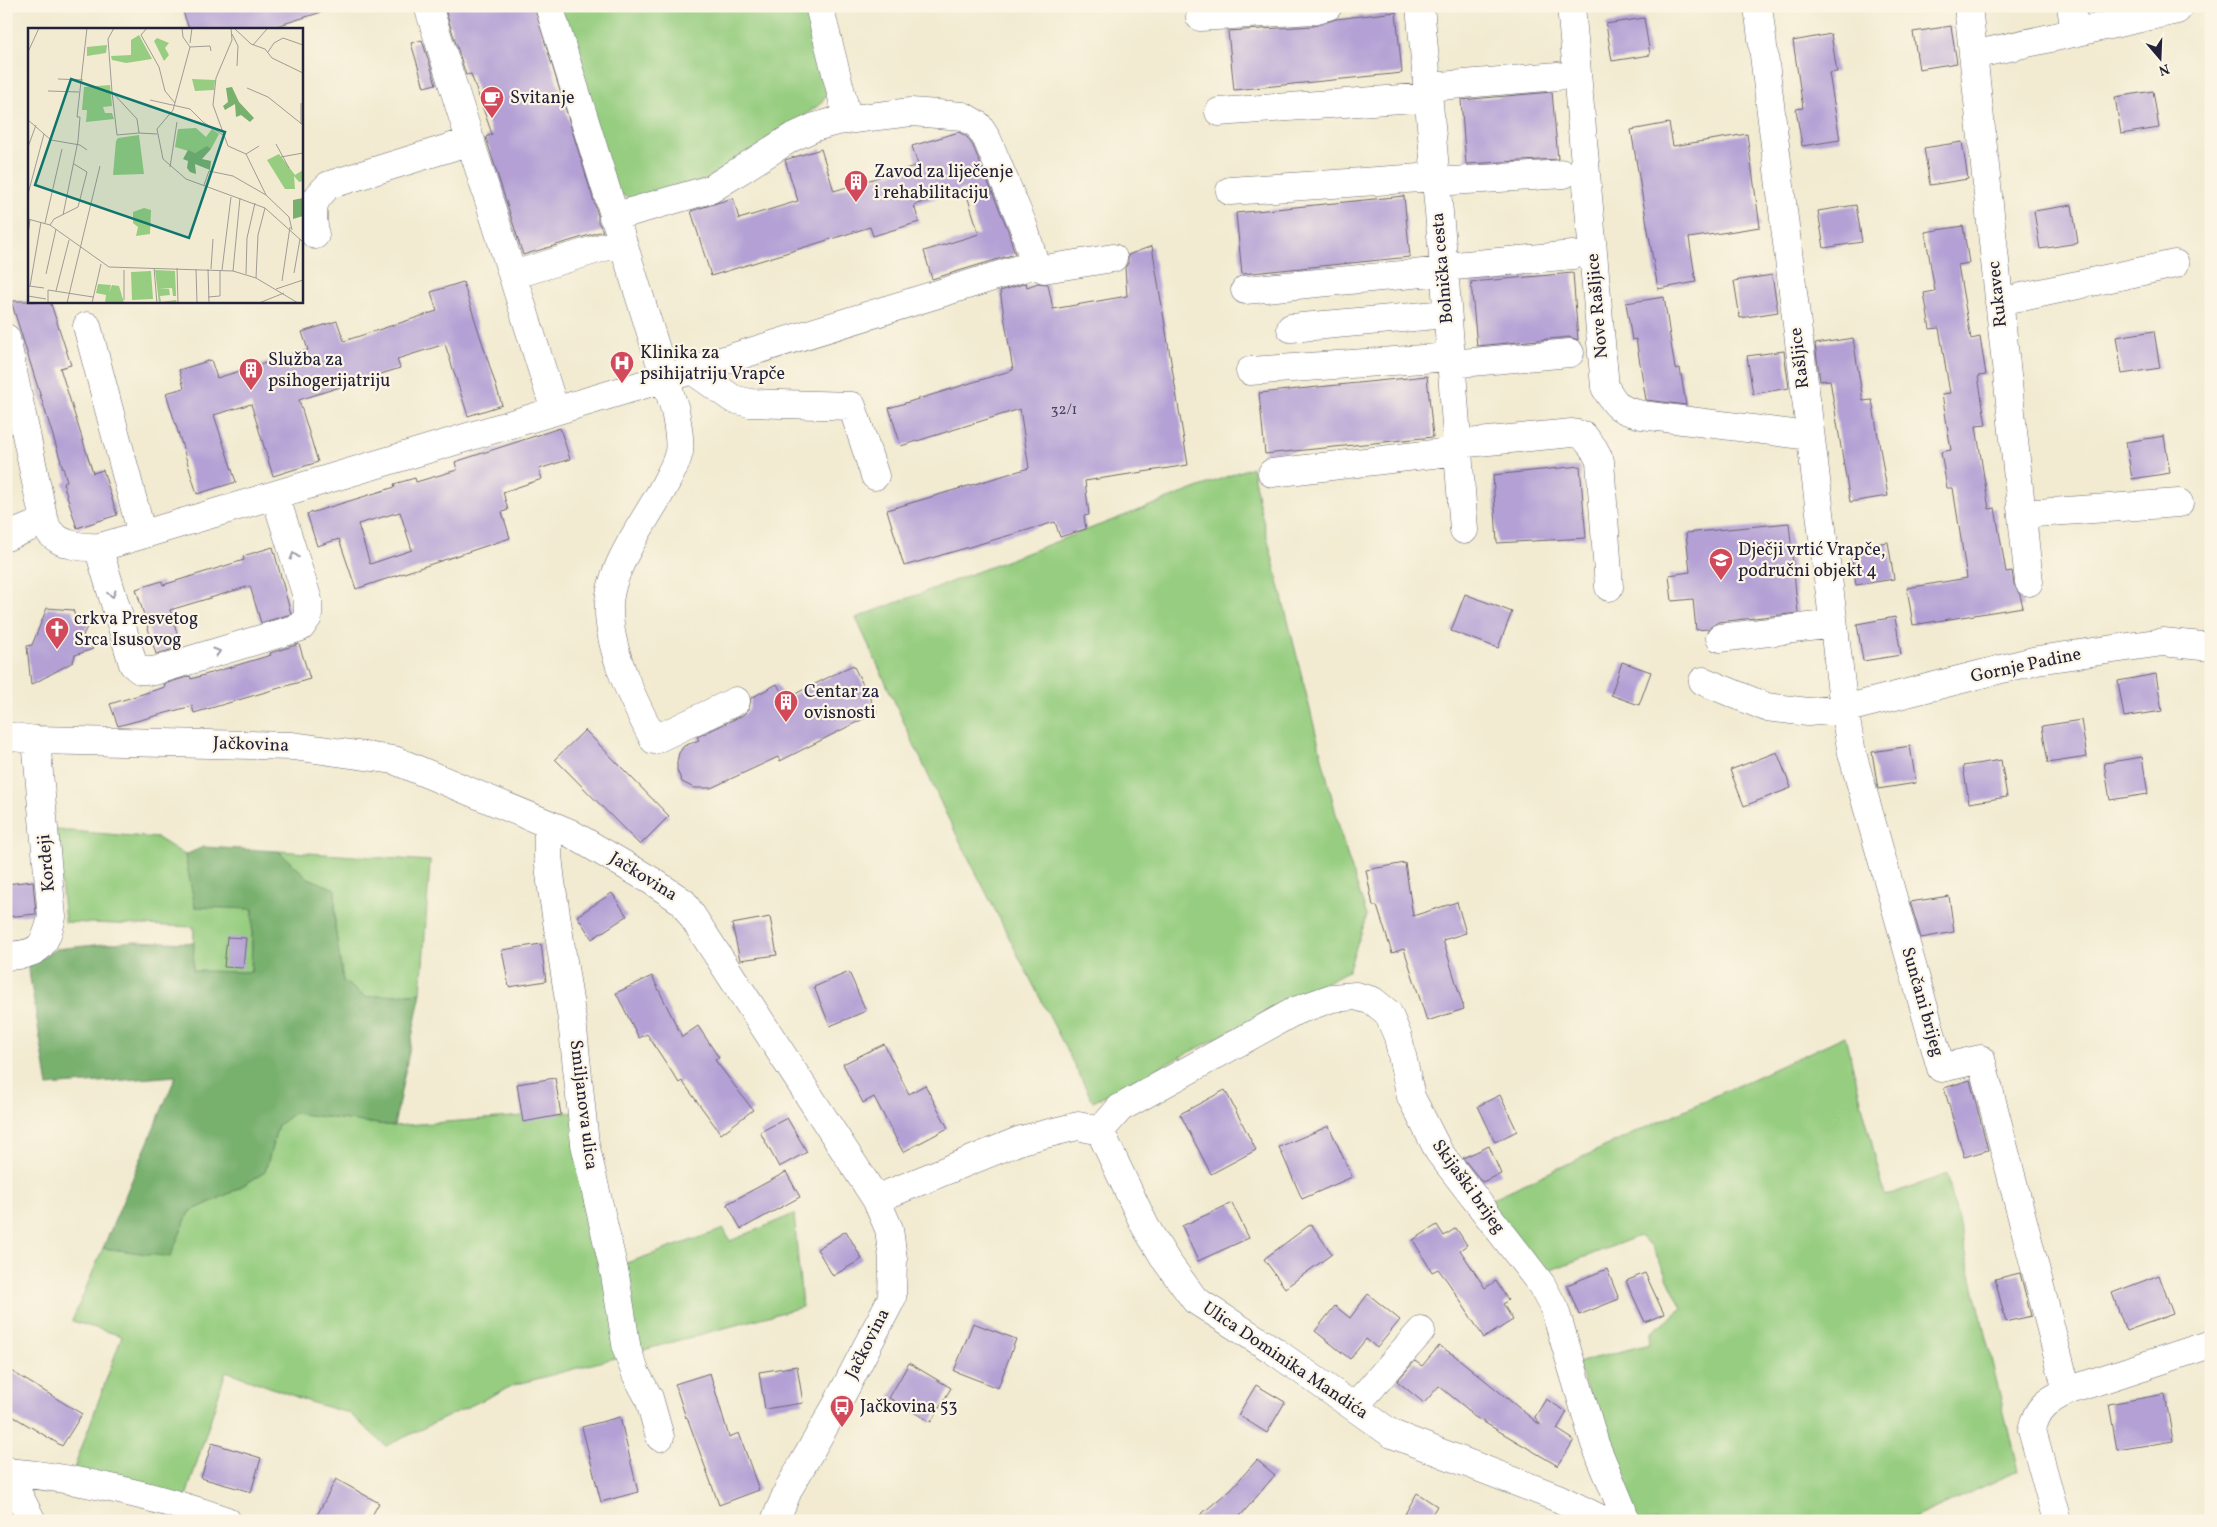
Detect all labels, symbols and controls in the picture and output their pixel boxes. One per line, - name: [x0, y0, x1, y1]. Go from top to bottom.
- inset map: [28, 28, 302, 302]
- north arrow: [2134, 32, 2184, 82]
- text: N: [2156, 58, 2172, 80]
- cafe icon: Svitanje: [479, 85, 505, 119]
- place label: Svitanje: [510, 86, 575, 111]
- place label: Zavod za liječenje i rehabilitaciju: [874, 160, 1013, 206]
- building icon: Zavod za liječenje i rehabilitaciju: [843, 169, 869, 203]
- street label: Bolnička cesta: [1426, 211, 1460, 325]
- street label: Nove Rašljice: [1581, 252, 1615, 360]
- street label: Rukavec: [1982, 260, 2014, 328]
- street label: Rašljice: [1784, 326, 1816, 390]
- place label: Klinika za psihijatriju Vrapče: [640, 341, 785, 387]
- place label: Služba za psihogerijatriju: [268, 348, 390, 394]
- hospital icon: Klinika za psihijatriju Vrapče: [609, 350, 635, 384]
- building icon: Služba za psihogerijatriju: [238, 357, 264, 391]
- house number: 32/1: [1051, 400, 1077, 421]
- place label: Dječji vrtić Vrapče, područni objekt 4: [1738, 538, 1885, 584]
- school or university icon: Dječji vrtić Vrapče, područni objekt 4: [1708, 547, 1734, 581]
- one-way arrow: [290, 553, 300, 561]
- one-way arrow: [107, 589, 117, 597]
- place label: crkva Presvetog Srca Isusovog: [74, 607, 198, 653]
- church icon: crkva Presvetog Srca Isusovog: [44, 616, 70, 650]
- street label: Gornje Padine: [1968, 642, 2084, 690]
- one-way arrow: [213, 647, 221, 657]
- place label: Centar za ovisnosti: [804, 680, 879, 726]
- building icon: Centar za ovisnosti: [773, 689, 799, 723]
- street label: Jačkovina: [213, 731, 289, 759]
- street label: Kordeji: [32, 833, 62, 893]
- street label: Jačkovina: [604, 846, 682, 908]
- street label: Sunčani brijeg: [1894, 944, 1950, 1060]
- street label: Smiljanova ulica: [563, 1039, 603, 1172]
- street label: Skijaški brijeg: [1425, 1135, 1511, 1239]
- street label: Ulica Dominika Mandića: [1197, 1296, 1373, 1426]
- street label: Jačkovina: [840, 1304, 896, 1384]
- bus stop icon: Jačkovina 53: [829, 1394, 855, 1428]
- place label: Jačkovina 53: [860, 1395, 958, 1420]

